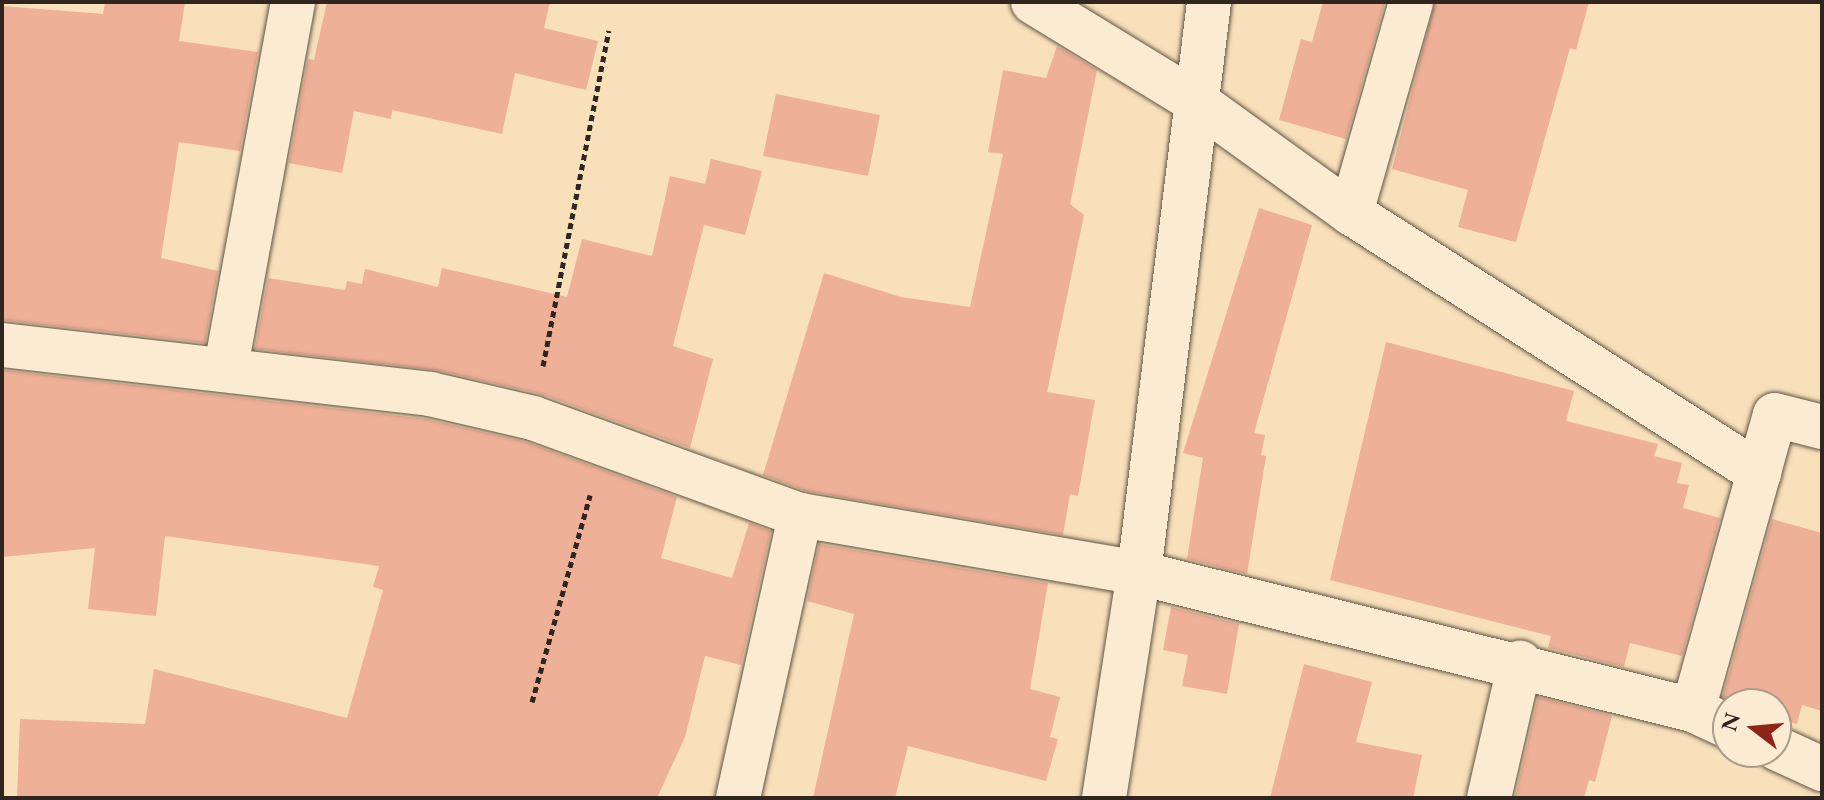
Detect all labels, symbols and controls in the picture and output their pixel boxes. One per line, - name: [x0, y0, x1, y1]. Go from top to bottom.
- north arrow: [1712, 688, 1792, 768]
- text: N: [1714, 709, 1747, 734]

